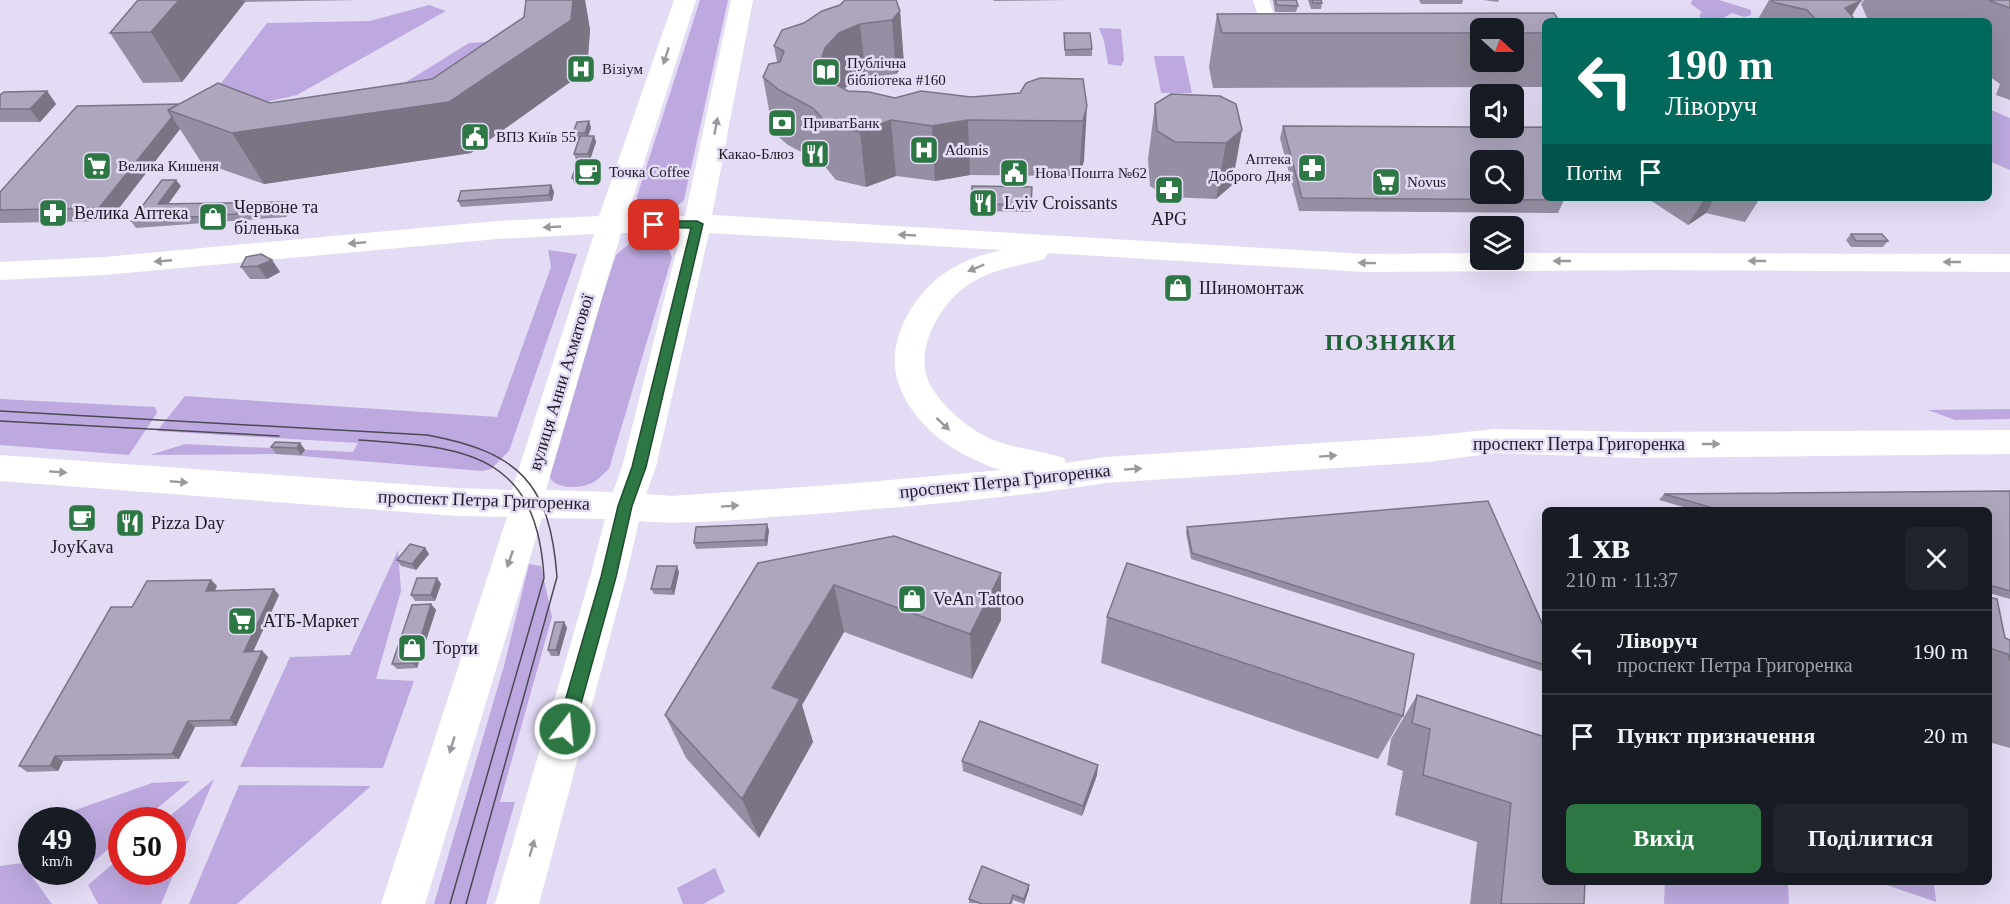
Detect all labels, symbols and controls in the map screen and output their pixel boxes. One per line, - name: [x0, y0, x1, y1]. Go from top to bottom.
- north arrow: [1470, 18, 1524, 72]
- map controls: [1470, 18, 1524, 270]
- icon: left: [1566, 42, 1644, 120]
- text: 190 m: [1665, 42, 1774, 88]
- one-way arrow: [661, 47, 671, 65]
- hospital icon: Візіум: [565, 53, 597, 85]
- place label: Публічна бібліотека #160: [847, 55, 946, 88]
- library icon: Публічна бібліотека #160: [810, 56, 842, 88]
- place label: Візіум: [602, 61, 644, 77]
- button: sound: [1470, 84, 1524, 138]
- text: Ліворуч: [1665, 91, 1757, 121]
- bank icon: ПриватБанк: [766, 107, 798, 139]
- place label: ПриватБанк: [803, 115, 880, 131]
- one-way arrow: [712, 116, 721, 135]
- public building icon: ВПЗ Київ 55: [459, 121, 491, 153]
- place label: ВПЗ Київ 55: [496, 129, 576, 145]
- hospital icon: Adonis: [908, 134, 940, 166]
- restaurant icon: Какао-Блюз: [799, 138, 831, 170]
- place label: Adonis: [945, 142, 989, 158]
- place label: Какао-Блюз: [718, 146, 794, 162]
- supermarket icon: Велика Кишеня: [81, 150, 113, 182]
- button: search: [1470, 150, 1524, 204]
- place label: Аптека Доброго Дня: [1208, 151, 1291, 184]
- pharmacy icon: Аптека Доброго Дня: [1296, 152, 1328, 184]
- cafe icon: Точка Coffee: [572, 156, 604, 188]
- icon: arrive: [1634, 156, 1667, 189]
- public building icon: Нова Пошта №62: [998, 157, 1030, 189]
- place label: Велика Кишеня: [118, 158, 219, 174]
- text: Потім: [1566, 160, 1622, 185]
- place label: Точка Coffee: [609, 164, 690, 180]
- place label: Нова Пошта №62: [1035, 165, 1147, 181]
- supermarket icon: Novus: [1370, 166, 1402, 198]
- pharmacy icon: APG: [1153, 174, 1185, 206]
- place label: Novus: [1407, 174, 1446, 190]
- restaurant icon: Lviv Croissants: [967, 187, 999, 219]
- place label: Lviv Croissants: [1004, 193, 1118, 213]
- pharmacy icon: Велика Аптека: [37, 197, 69, 229]
- place label: Червоне та біленька: [234, 197, 318, 238]
- pin: [628, 199, 679, 250]
- shop icon: Червоне та біленька: [197, 201, 229, 233]
- place label: Велика Аптека: [74, 203, 189, 223]
- icon: arrive: [637, 208, 670, 241]
- place label: APG: [1151, 209, 1187, 229]
- button: layers: [1470, 216, 1524, 270]
- one-way arrow: [542, 222, 561, 231]
- one-way arrow: [898, 230, 917, 239]
- one-way arrow: [348, 238, 367, 248]
- one-way arrow: [154, 256, 173, 266]
- one-way arrow: [1552, 256, 1571, 266]
- one-way arrow: [1747, 256, 1766, 266]
- one-way arrow: [1357, 258, 1376, 268]
- one-way arrow: [1942, 258, 1961, 267]
- one-way arrow: [967, 263, 985, 273]
- shop icon: Шиномонтаж: [1162, 272, 1194, 304]
- place label: Шиномонтаж: [1199, 278, 1304, 298]
- street label: вулиця Анни Ахматової: [525, 291, 597, 473]
- district label: ПОЗНЯКИ: [1325, 329, 1457, 355]
- one-way arrow: [936, 416, 950, 430]
- street label: проспект Петра Григоренка: [1473, 434, 1685, 454]
- one-way arrow: [1702, 439, 1721, 449]
- one-way arrow: [1318, 451, 1337, 460]
- street label: проспект Петра Григоренка: [899, 460, 1111, 502]
- one-way arrow: [1124, 464, 1143, 473]
- one-way arrow: [49, 467, 68, 477]
- one-way arrow: [169, 477, 188, 487]
- street label: проспект Петра Григоренка: [378, 486, 590, 514]
- one-way arrow: [721, 501, 740, 510]
- cafe icon: JoyKava: [66, 502, 98, 534]
- restaurant icon: Pizza Day: [114, 507, 146, 539]
- place label: Pizza Day: [151, 513, 224, 533]
- text: 1 хв: [1566, 526, 1630, 566]
- button: close: [1905, 527, 1968, 590]
- place label: JoyKava: [51, 537, 114, 557]
- one-way arrow: [505, 550, 515, 568]
- text: 210 m · 11:37: [1566, 569, 1678, 591]
- shop icon: VeAn Tattoo: [896, 583, 928, 615]
- place label: VeAn Tattoo: [933, 589, 1024, 609]
- supermarket icon: АТБ-Маркет: [226, 605, 258, 637]
- place label: АТБ-Маркет: [263, 611, 359, 631]
- text: Ліворуч: [1617, 628, 1698, 653]
- shop icon: Торти: [396, 632, 428, 664]
- icon: left: [1566, 636, 1599, 669]
- place label: Торти: [433, 638, 478, 658]
- text: 190 m: [1912, 639, 1968, 664]
- text: проспект Петра Григоренка: [1617, 654, 1853, 676]
- position arrow: [533, 697, 597, 761]
- icon: arrive: [1566, 720, 1599, 753]
- text: Пункт призначення: [1617, 723, 1815, 748]
- text: 20 m: [1923, 723, 1968, 748]
- one-way arrow: [447, 736, 456, 754]
- button: Вихід: [1566, 804, 1761, 873]
- button: Поділитися: [1773, 804, 1968, 873]
- speed limit sign: 50: [108, 807, 186, 885]
- text: 49: [42, 822, 72, 855]
- one-way arrow: [528, 839, 537, 857]
- text: km/h: [42, 853, 72, 869]

